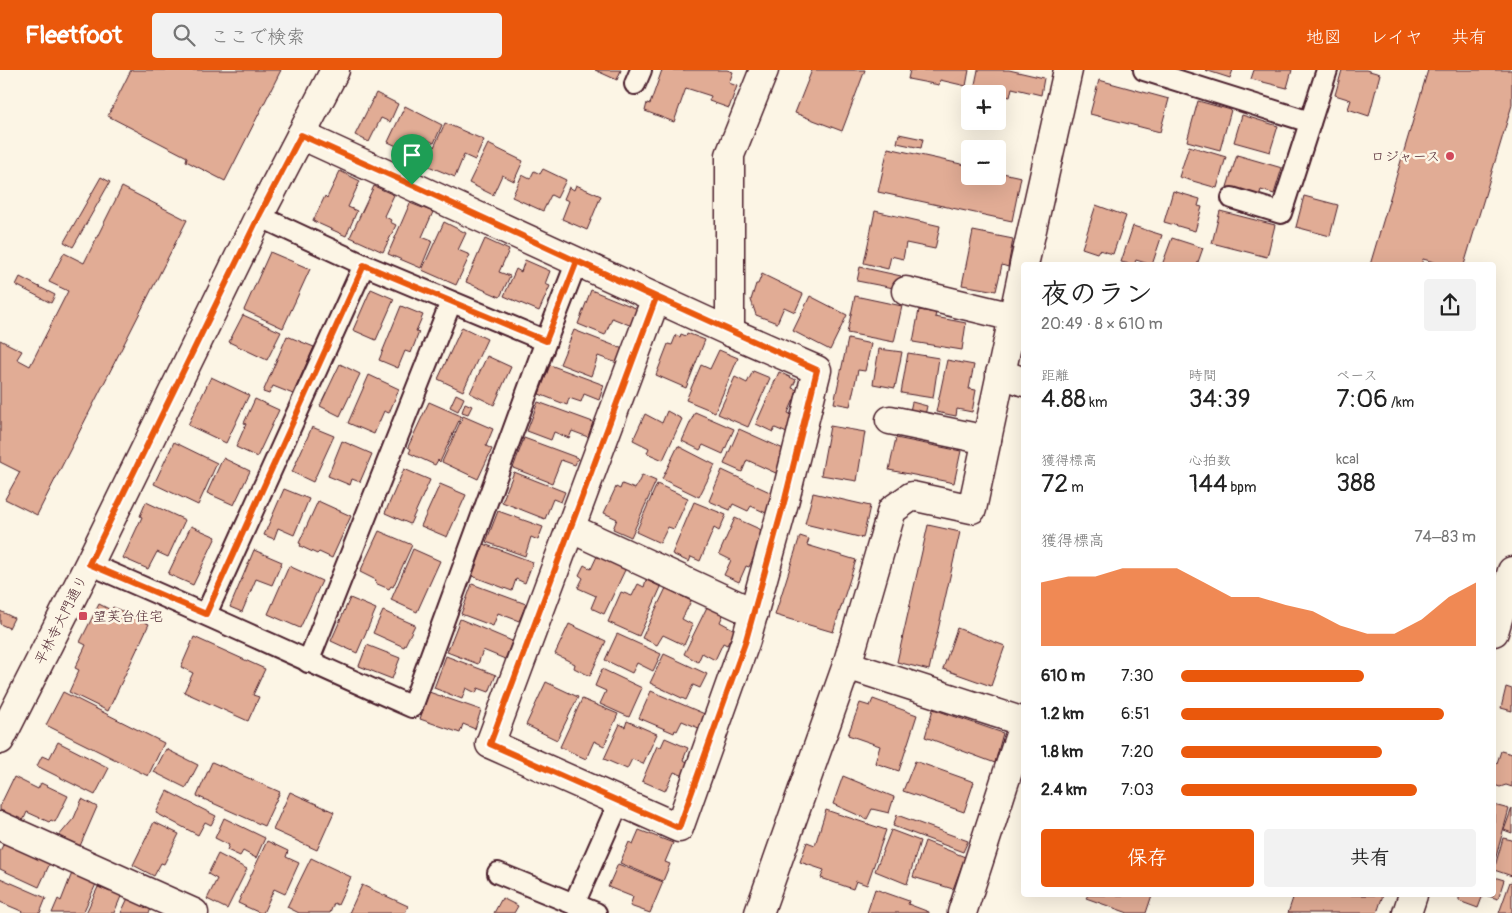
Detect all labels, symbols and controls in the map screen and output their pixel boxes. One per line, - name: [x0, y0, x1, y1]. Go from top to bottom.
- search box: [152, 13, 502, 58]
- text: Fleetfoot: [25, 21, 122, 50]
- icon: search: [170, 21, 198, 49]
- text: ここで検索: [210, 25, 305, 49]
- text: 地図: [1306, 26, 1342, 49]
- text: レイヤ: [1370, 26, 1423, 49]
- text: 共有: [1451, 26, 1487, 49]
- map controls: [961, 85, 1006, 185]
- button: +: [961, 85, 1006, 130]
- pin: [391, 134, 433, 185]
- button: −: [961, 140, 1006, 185]
- icon: arrive: [398, 141, 426, 169]
- place label: ロジャース: [1371, 148, 1440, 165]
- marker: ロジャース: [1444, 150, 1456, 162]
- text: 夜のラン: [1041, 277, 1153, 312]
- button: share: [1424, 279, 1476, 331]
- text: 20:49 · 8 × 610 m: [1041, 314, 1163, 334]
- text: 距離: [1041, 367, 1069, 384]
- text: 時間: [1189, 367, 1217, 384]
- text: ペース: [1336, 367, 1378, 384]
- text: 4.88: [1041, 384, 1086, 415]
- text: 34:39: [1189, 384, 1251, 415]
- text: 7:06: [1336, 384, 1388, 415]
- text: km: [1086, 394, 1108, 411]
- text: /km: [1388, 394, 1414, 411]
- text: kcal: [1336, 451, 1359, 468]
- text: 獲得標高: [1041, 452, 1097, 469]
- text: 心拍数: [1189, 452, 1231, 469]
- text: 388: [1336, 468, 1375, 499]
- text: 72: [1041, 469, 1068, 500]
- text: 144: [1189, 469, 1227, 500]
- text: m: [1068, 479, 1084, 496]
- text: bpm: [1227, 479, 1256, 496]
- text: 74–83 m: [1414, 527, 1476, 547]
- text: 獲得標高: [1041, 531, 1105, 551]
- street label: 平林寺大門通り: [31, 572, 91, 668]
- place label: 望芙台住宅: [93, 608, 163, 625]
- marker: 望芙台住宅: [77, 610, 89, 622]
- text: 610 m: [1041, 666, 1085, 686]
- text: 7:30: [1121, 666, 1154, 686]
- text: 1.2 km: [1041, 704, 1084, 724]
- text: 6:51: [1121, 704, 1150, 724]
- text: 1.8 km: [1041, 742, 1083, 762]
- text: 7:20: [1121, 742, 1154, 762]
- text: 2.4 km: [1041, 780, 1087, 800]
- text: 7:03: [1121, 780, 1154, 800]
- button: 保存: [1041, 829, 1254, 887]
- button: 共有: [1264, 829, 1476, 887]

